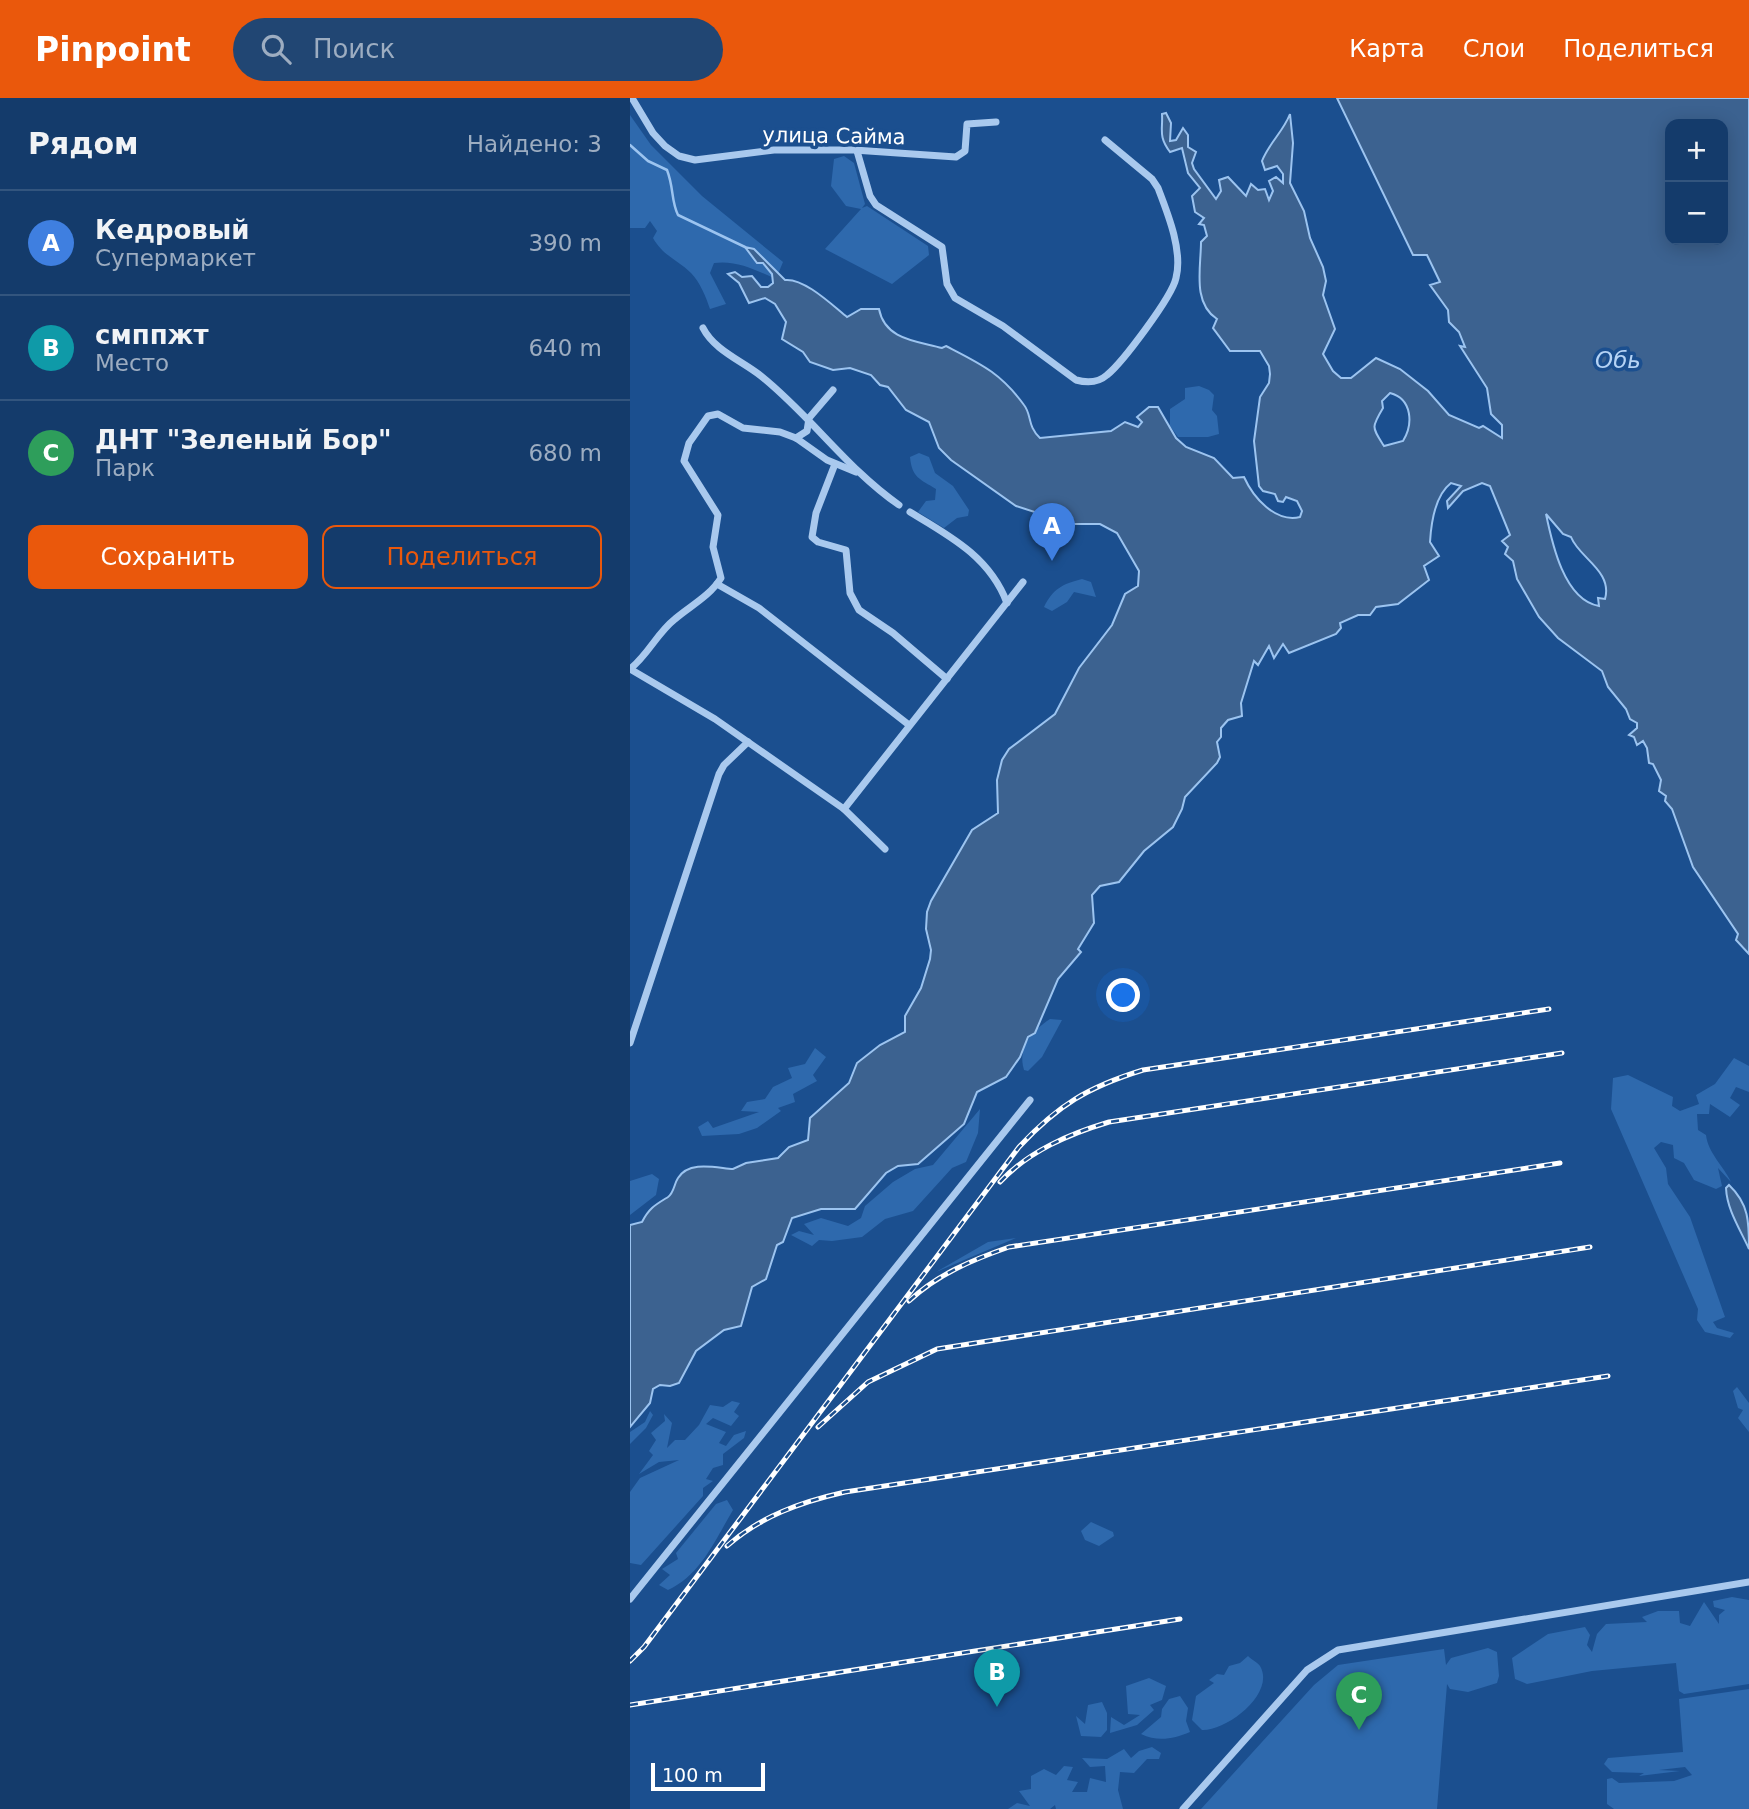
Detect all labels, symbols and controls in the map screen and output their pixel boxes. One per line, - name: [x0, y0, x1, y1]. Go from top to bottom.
- search box: [233, 18, 723, 81]
- text: Pinpoint: [35, 30, 191, 69]
- icon: search: [257, 30, 295, 68]
- text: Поиск: [313, 34, 395, 64]
- text: Карта: [1349, 35, 1425, 63]
- text: Слои: [1463, 35, 1525, 63]
- text: Поделиться: [1563, 35, 1714, 63]
- map controls: [1665, 119, 1728, 245]
- button: +: [1665, 119, 1728, 182]
- street label: улица Сайма: [762, 123, 906, 149]
- text: Рядом: [28, 126, 139, 161]
- text: Найдено: 3: [467, 131, 602, 157]
- button: −: [1665, 182, 1728, 245]
- text: Кедровый: [95, 215, 250, 245]
- text: A: [42, 230, 60, 256]
- text: 390 m: [528, 230, 602, 256]
- text: Супермаркет: [95, 245, 256, 271]
- text: смппжт: [95, 320, 209, 350]
- text: B: [42, 335, 60, 361]
- text: 640 m: [528, 335, 602, 361]
- water label: Обь: [1595, 347, 1641, 373]
- text: Место: [95, 350, 169, 376]
- text: ДНТ "Зеленый Бор": [95, 425, 392, 455]
- text: C: [43, 440, 59, 466]
- text: 680 m: [528, 440, 602, 466]
- text: Парк: [95, 455, 155, 481]
- pin: A: [1029, 503, 1075, 561]
- button: Сохранить: [28, 525, 308, 589]
- button: Поделиться: [322, 525, 602, 589]
- your location: [1106, 978, 1140, 1012]
- pin: B: [974, 1649, 1020, 1707]
- pin: C: [1336, 1672, 1382, 1730]
- scale bar: [651, 1760, 765, 1792]
- text: 100 m: [662, 1764, 723, 1786]

